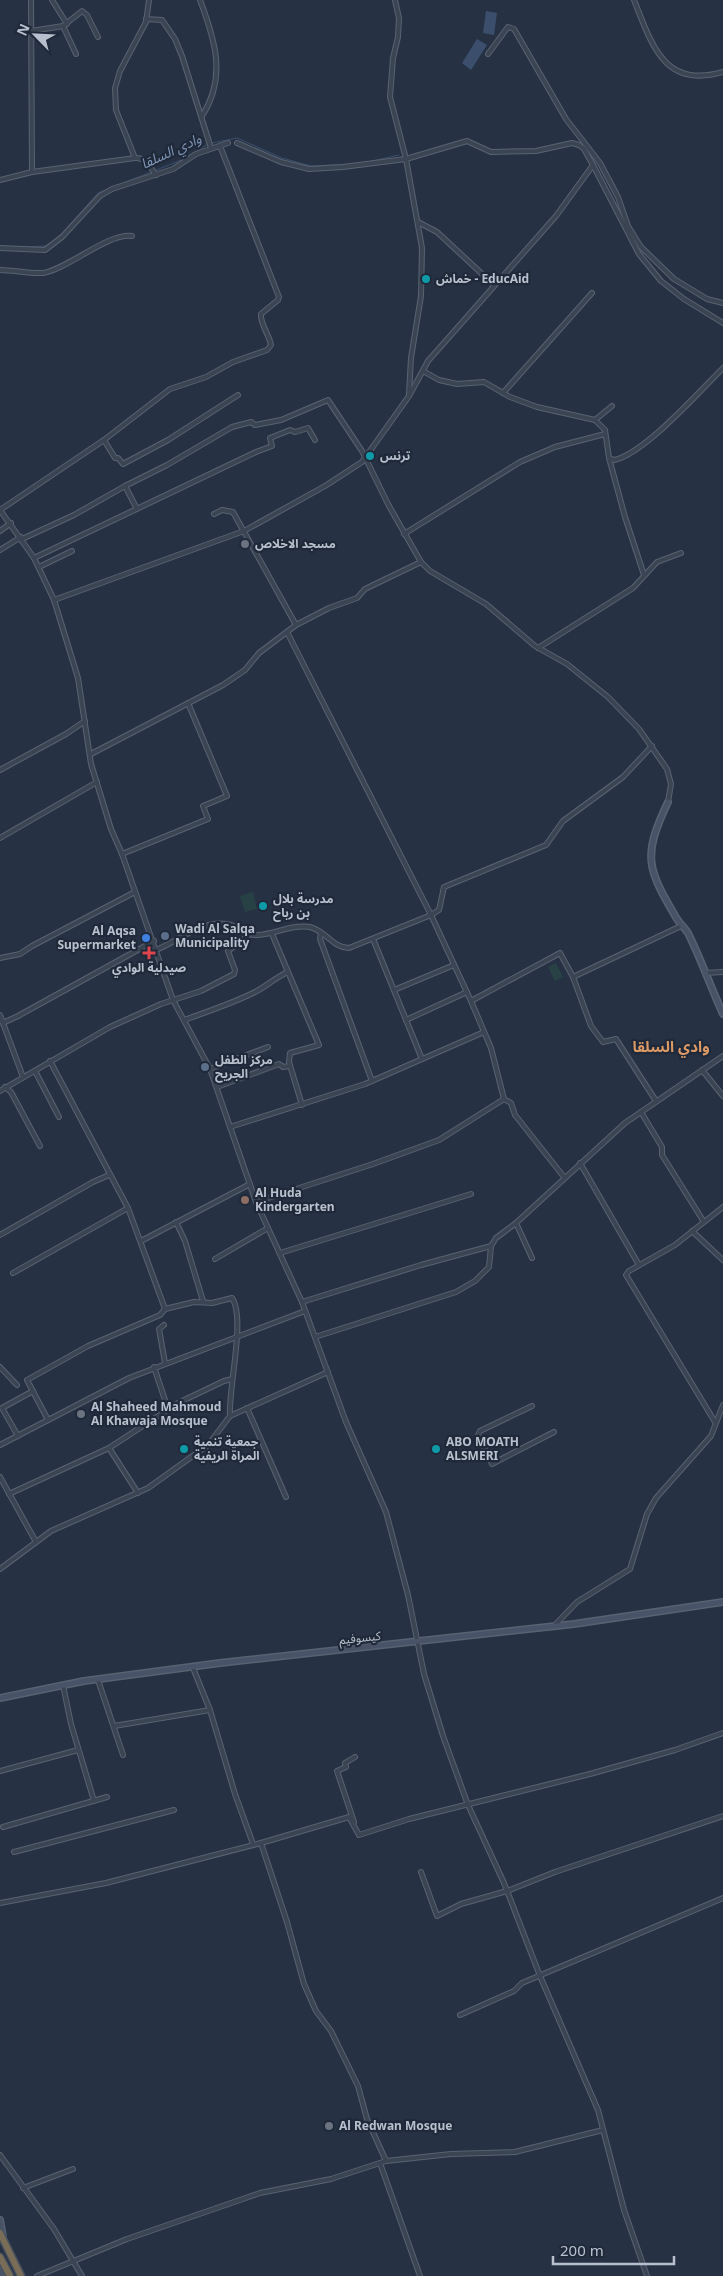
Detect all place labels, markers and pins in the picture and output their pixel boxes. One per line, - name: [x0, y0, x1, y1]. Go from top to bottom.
- place label: خماش - EducAid: [436, 270, 529, 287]
- marker: خماش - EducAid: [420, 273, 432, 285]
- place label: ترنس: [380, 447, 411, 464]
- marker: ترنس: [364, 450, 376, 462]
- place label: مسجد الاخلاص: [255, 535, 336, 552]
- marker: مسجد الاخلاص: [239, 538, 251, 550]
- place label: مدرسة بلال بن رباح: [273, 890, 333, 922]
- marker: مدرسة بلال بن رباح: [257, 900, 269, 912]
- place label: Wadi Al Salqa Municipality: [175, 920, 255, 951]
- place label: Al Aqsa Supermarket: [57, 922, 136, 953]
- marker: Wadi Al Salqa Municipality: [159, 930, 171, 942]
- marker: Al Aqsa Supermarket: [140, 932, 152, 944]
- marker: صيدلية الوادي: [143, 947, 155, 959]
- place label: صيدلية الوادي: [112, 959, 186, 978]
- place label: مركز الطفل الجريح: [215, 1051, 273, 1083]
- marker: مركز الطفل الجريح: [199, 1061, 211, 1073]
- place label: Al Huda Kindergarten: [255, 1184, 335, 1215]
- marker: Al Huda Kindergarten: [239, 1194, 251, 1206]
- place label: Al Shaheed Mahmoud Al Khawaja Mosque: [91, 1398, 221, 1429]
- marker: Al Shaheed Mahmoud Al Khawaja Mosque: [75, 1408, 87, 1420]
- place label: جمعية تنمية المراة الريفية: [194, 1433, 260, 1464]
- place label: ABO MOATH ALSMERI: [446, 1433, 519, 1464]
- marker: جمعية تنمية المراة الريفية: [178, 1443, 190, 1455]
- marker: ABO MOATH ALSMERI: [430, 1443, 442, 1455]
- place label: Al Redwan Mosque: [339, 2117, 452, 2134]
- marker: Al Redwan Mosque: [323, 2120, 335, 2132]

